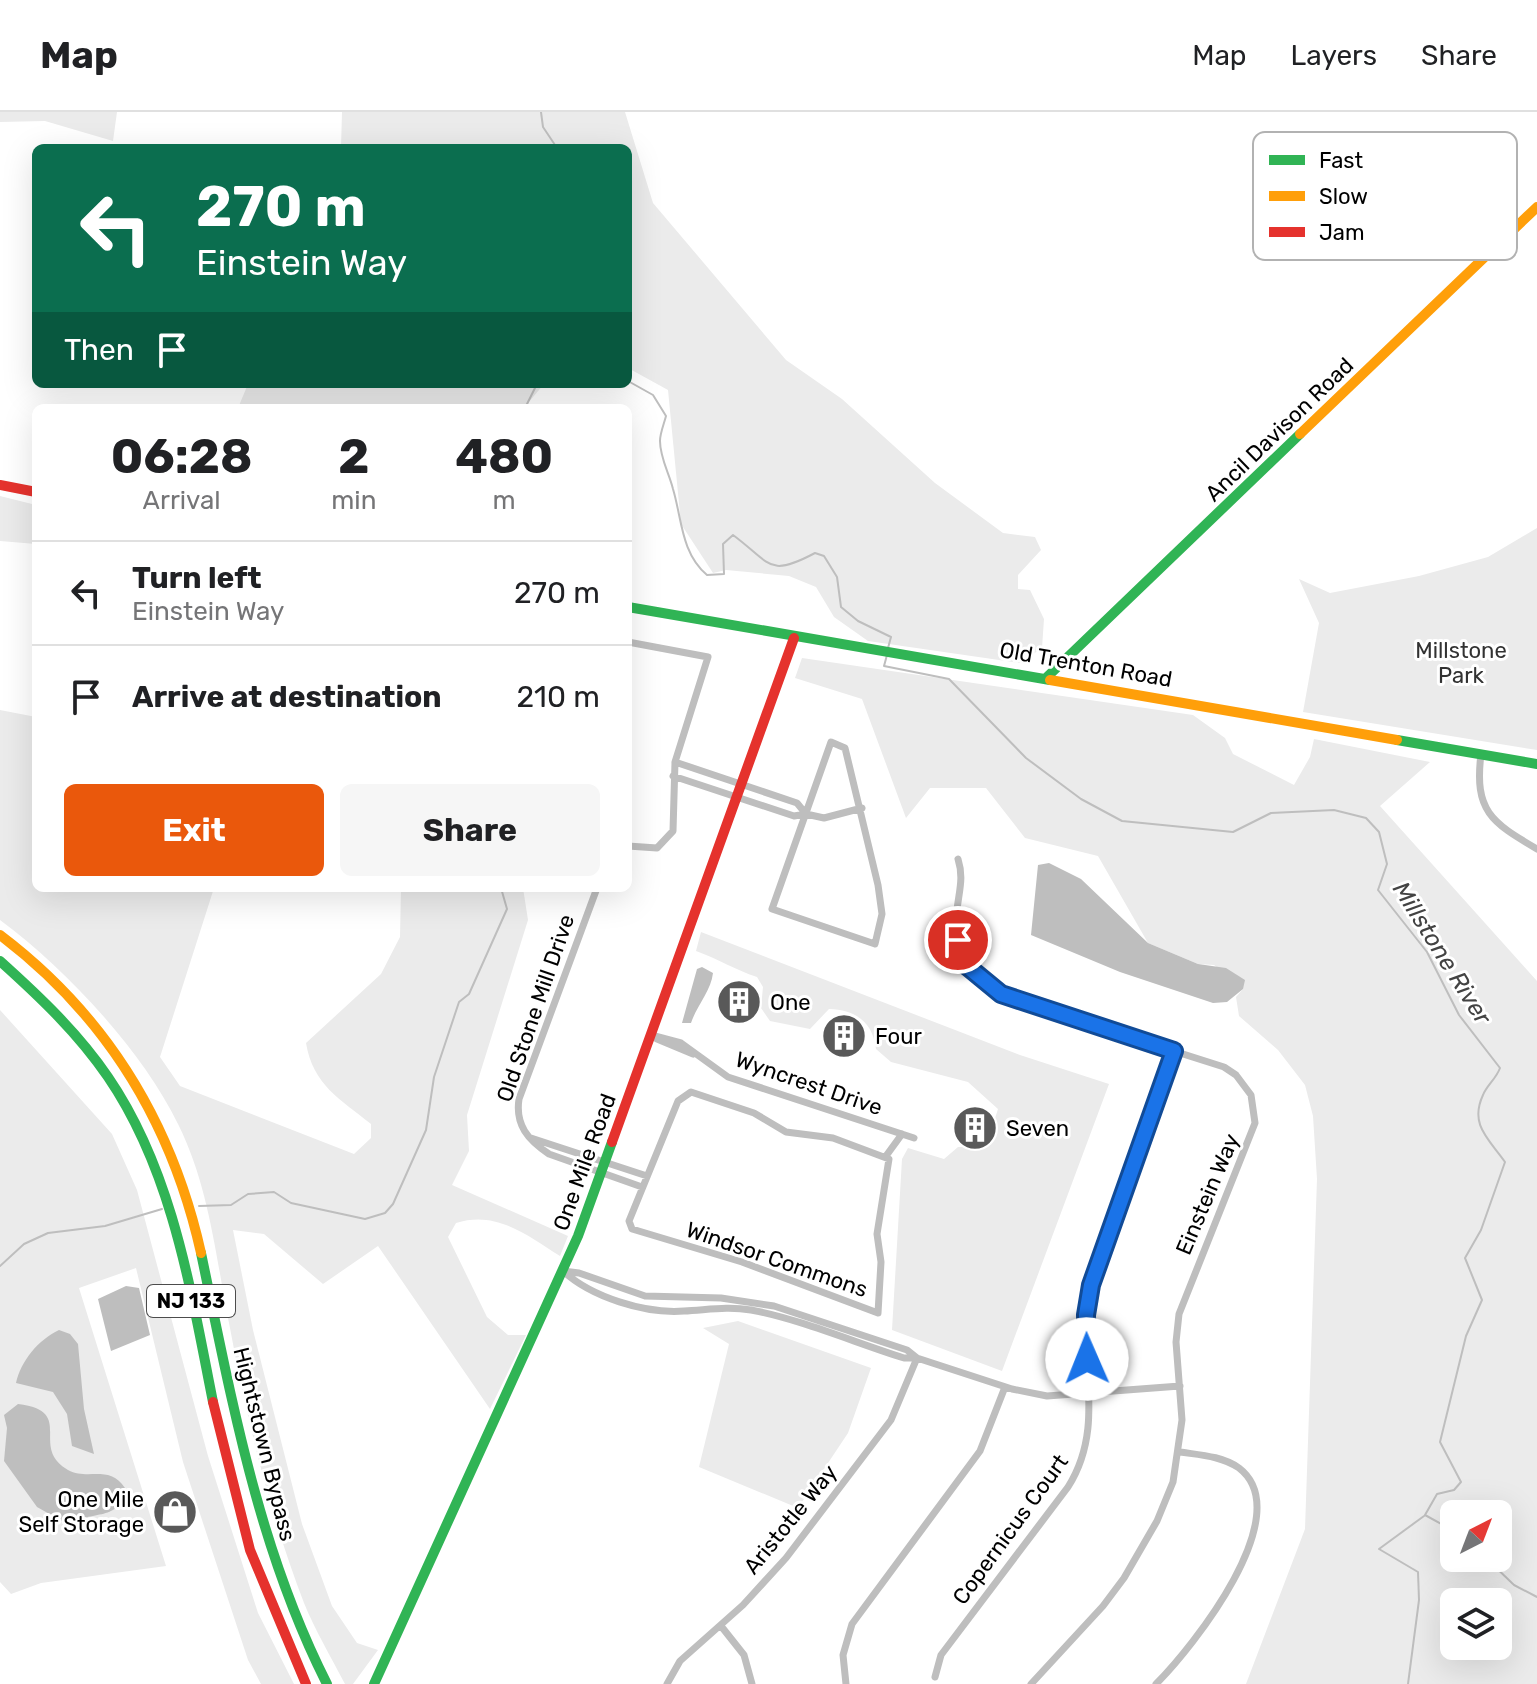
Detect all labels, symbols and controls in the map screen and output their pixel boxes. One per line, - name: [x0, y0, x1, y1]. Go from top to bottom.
- text: Map: [40, 32, 118, 78]
- text: Map: [1192, 39, 1247, 72]
- text: Layers: [1291, 39, 1377, 72]
- text: Share: [1421, 39, 1497, 72]
- legend: [1253, 132, 1517, 260]
- text: Fast: [1319, 147, 1364, 174]
- text: 270 m: [196, 174, 366, 240]
- icon: left: [64, 176, 168, 280]
- text: Slow: [1319, 183, 1368, 210]
- text: Jam: [1319, 219, 1365, 246]
- text: Einstein Way: [196, 241, 407, 284]
- icon: arrive: [150, 328, 194, 372]
- text: Then: [64, 332, 134, 368]
- street label: Ancil Davison Road: [1200, 352, 1359, 507]
- text: 06:28: [111, 428, 252, 485]
- text: 2: [338, 428, 369, 485]
- text: 480: [455, 428, 553, 485]
- text: Arrival: [143, 485, 221, 516]
- text: min: [331, 485, 376, 516]
- text: m: [493, 485, 516, 516]
- text: Turn left: [132, 560, 262, 596]
- icon: left: [64, 571, 108, 615]
- text: 270 m: [514, 575, 600, 611]
- text: Einstein Way: [132, 596, 284, 627]
- street label: Old Trenton Road: [997, 636, 1174, 693]
- park label: Millstone Park: [1415, 637, 1507, 689]
- icon: arrive: [64, 675, 108, 719]
- text: Arrive at destination: [132, 679, 442, 715]
- text: 210 m: [516, 679, 600, 715]
- button: Exit: [64, 784, 324, 876]
- button: Share: [340, 784, 600, 876]
- water label: Millstone River: [1387, 877, 1497, 1030]
- pin: [924, 906, 992, 974]
- street label: Old Stone Mill Drive: [491, 911, 580, 1105]
- icon: arrive: [936, 918, 980, 962]
- building icon: One: [715, 978, 763, 1026]
- place label: One: [770, 989, 811, 1016]
- building icon: Four: [820, 1012, 868, 1060]
- place label: Four: [875, 1023, 922, 1050]
- street label: Wyncrest Drive: [732, 1046, 886, 1121]
- street label: One Mile Road: [547, 1090, 622, 1234]
- building icon: Seven: [951, 1104, 999, 1152]
- place label: Seven: [1006, 1115, 1069, 1142]
- street label: Einstein Way: [1170, 1130, 1245, 1259]
- street label: Windsor Commons: [683, 1216, 871, 1303]
- road number: NJ 133: [147, 1285, 235, 1317]
- position arrow: [1045, 1317, 1129, 1401]
- street label: Hightstown Bypass: [227, 1344, 302, 1544]
- street label: Copernicus Court: [947, 1449, 1074, 1610]
- street label: Aristotle Way: [738, 1459, 843, 1580]
- place label: One Mile Self Storage: [19, 1486, 144, 1538]
- shop icon: One Mile Self Storage: [151, 1488, 199, 1536]
- north arrow: [1440, 1500, 1512, 1572]
- map controls: [1440, 1500, 1512, 1660]
- button: layers: [1440, 1588, 1512, 1660]

